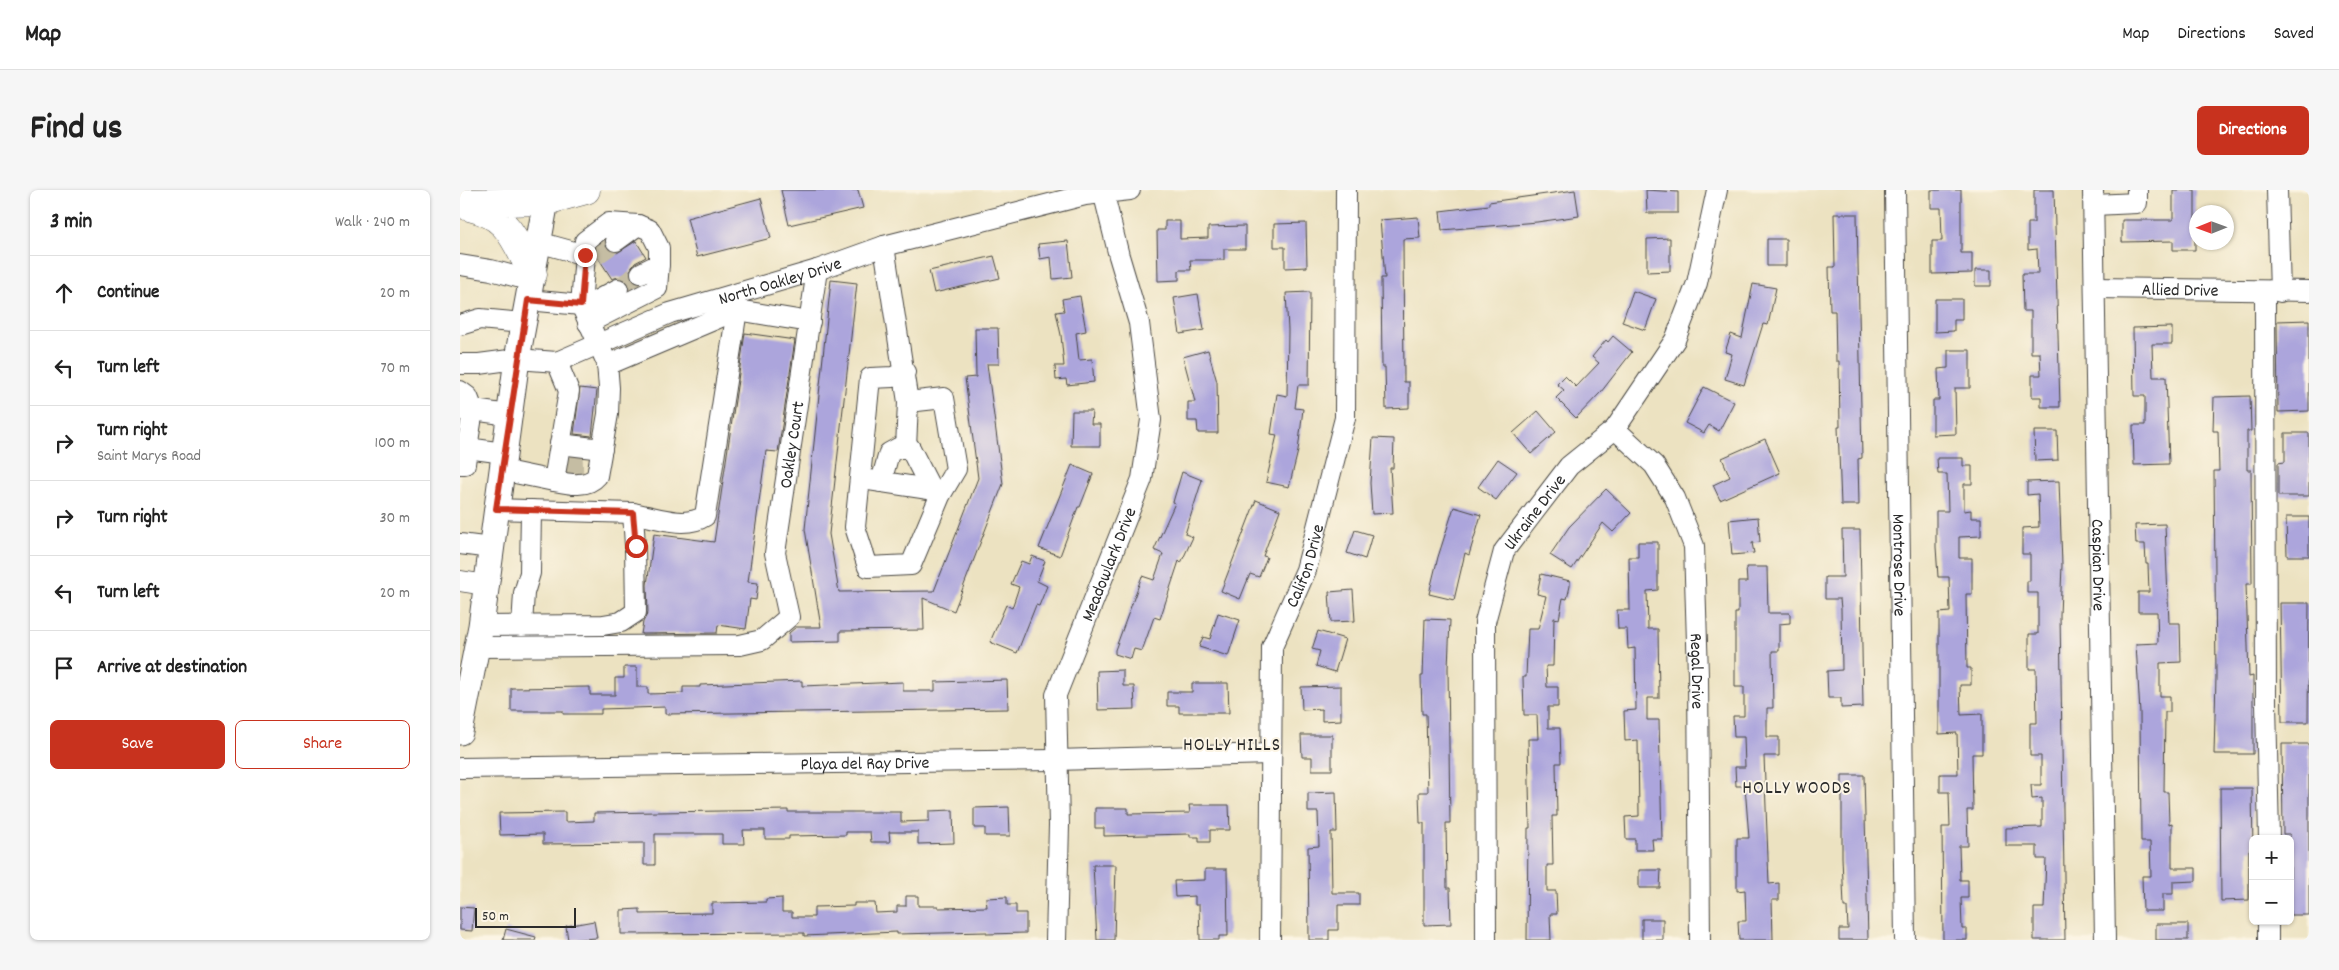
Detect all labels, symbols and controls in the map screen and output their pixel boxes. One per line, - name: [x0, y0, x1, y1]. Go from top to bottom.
- text: Map: [25, 18, 61, 52]
- text: Map: [2122, 22, 2149, 47]
- text: Directions: [2177, 22, 2246, 47]
- text: Saved: [2274, 22, 2314, 47]
- text: Find us: [30, 105, 122, 155]
- button: Directions: [2197, 106, 2309, 155]
- north arrow: [2189, 205, 2234, 250]
- text: 3 min: [50, 208, 92, 238]
- text: Walk · 240 m: [335, 211, 410, 234]
- route end: [574, 244, 597, 267]
- street label: North Oakley Drive: [716, 252, 846, 313]
- icon: ahead: [50, 279, 78, 307]
- street label: Allied Drive: [2141, 279, 2219, 305]
- text: Continue: [97, 280, 159, 307]
- text: 20 m: [380, 282, 410, 305]
- icon: left: [50, 354, 78, 382]
- text: Turn left: [97, 355, 160, 382]
- text: 70 m: [380, 357, 410, 380]
- street label: Oakley Court: [775, 399, 812, 490]
- text: Turn right: [97, 418, 168, 445]
- icon: right: [50, 429, 78, 457]
- text: 100 m: [374, 432, 410, 455]
- text: Saint Marys Road: [97, 445, 201, 468]
- street label: Ukraine Drive: [1499, 470, 1573, 556]
- icon: right: [50, 504, 78, 532]
- street label: Meadowlark Drive: [1077, 504, 1144, 626]
- text: Turn right: [97, 505, 168, 532]
- text: 30 m: [380, 507, 410, 530]
- street label: Montrose Drive: [1884, 514, 1911, 617]
- street label: Caspian Drive: [2083, 519, 2110, 611]
- street label: Califon Drive: [1281, 522, 1332, 612]
- route start: [625, 535, 648, 558]
- icon: left: [50, 579, 78, 607]
- text: Turn left: [97, 580, 160, 607]
- text: 20 m: [380, 582, 410, 605]
- street label: Regal Drive: [1682, 633, 1708, 709]
- icon: arrive: [50, 654, 78, 682]
- text: Arrive at destination: [97, 655, 247, 682]
- button: Save: [50, 720, 225, 769]
- button: Share: [235, 720, 410, 769]
- district label: HOLLY HILLS: [1183, 733, 1281, 760]
- street label: Playa del Ray Drive: [800, 752, 930, 778]
- district label: HOLLY WOODS: [1742, 776, 1852, 803]
- map controls: [2249, 835, 2294, 925]
- button: +: [2249, 835, 2294, 880]
- button: −: [2249, 880, 2294, 925]
- scale bar: [475, 905, 576, 928]
- text: 50 m: [482, 907, 509, 927]

